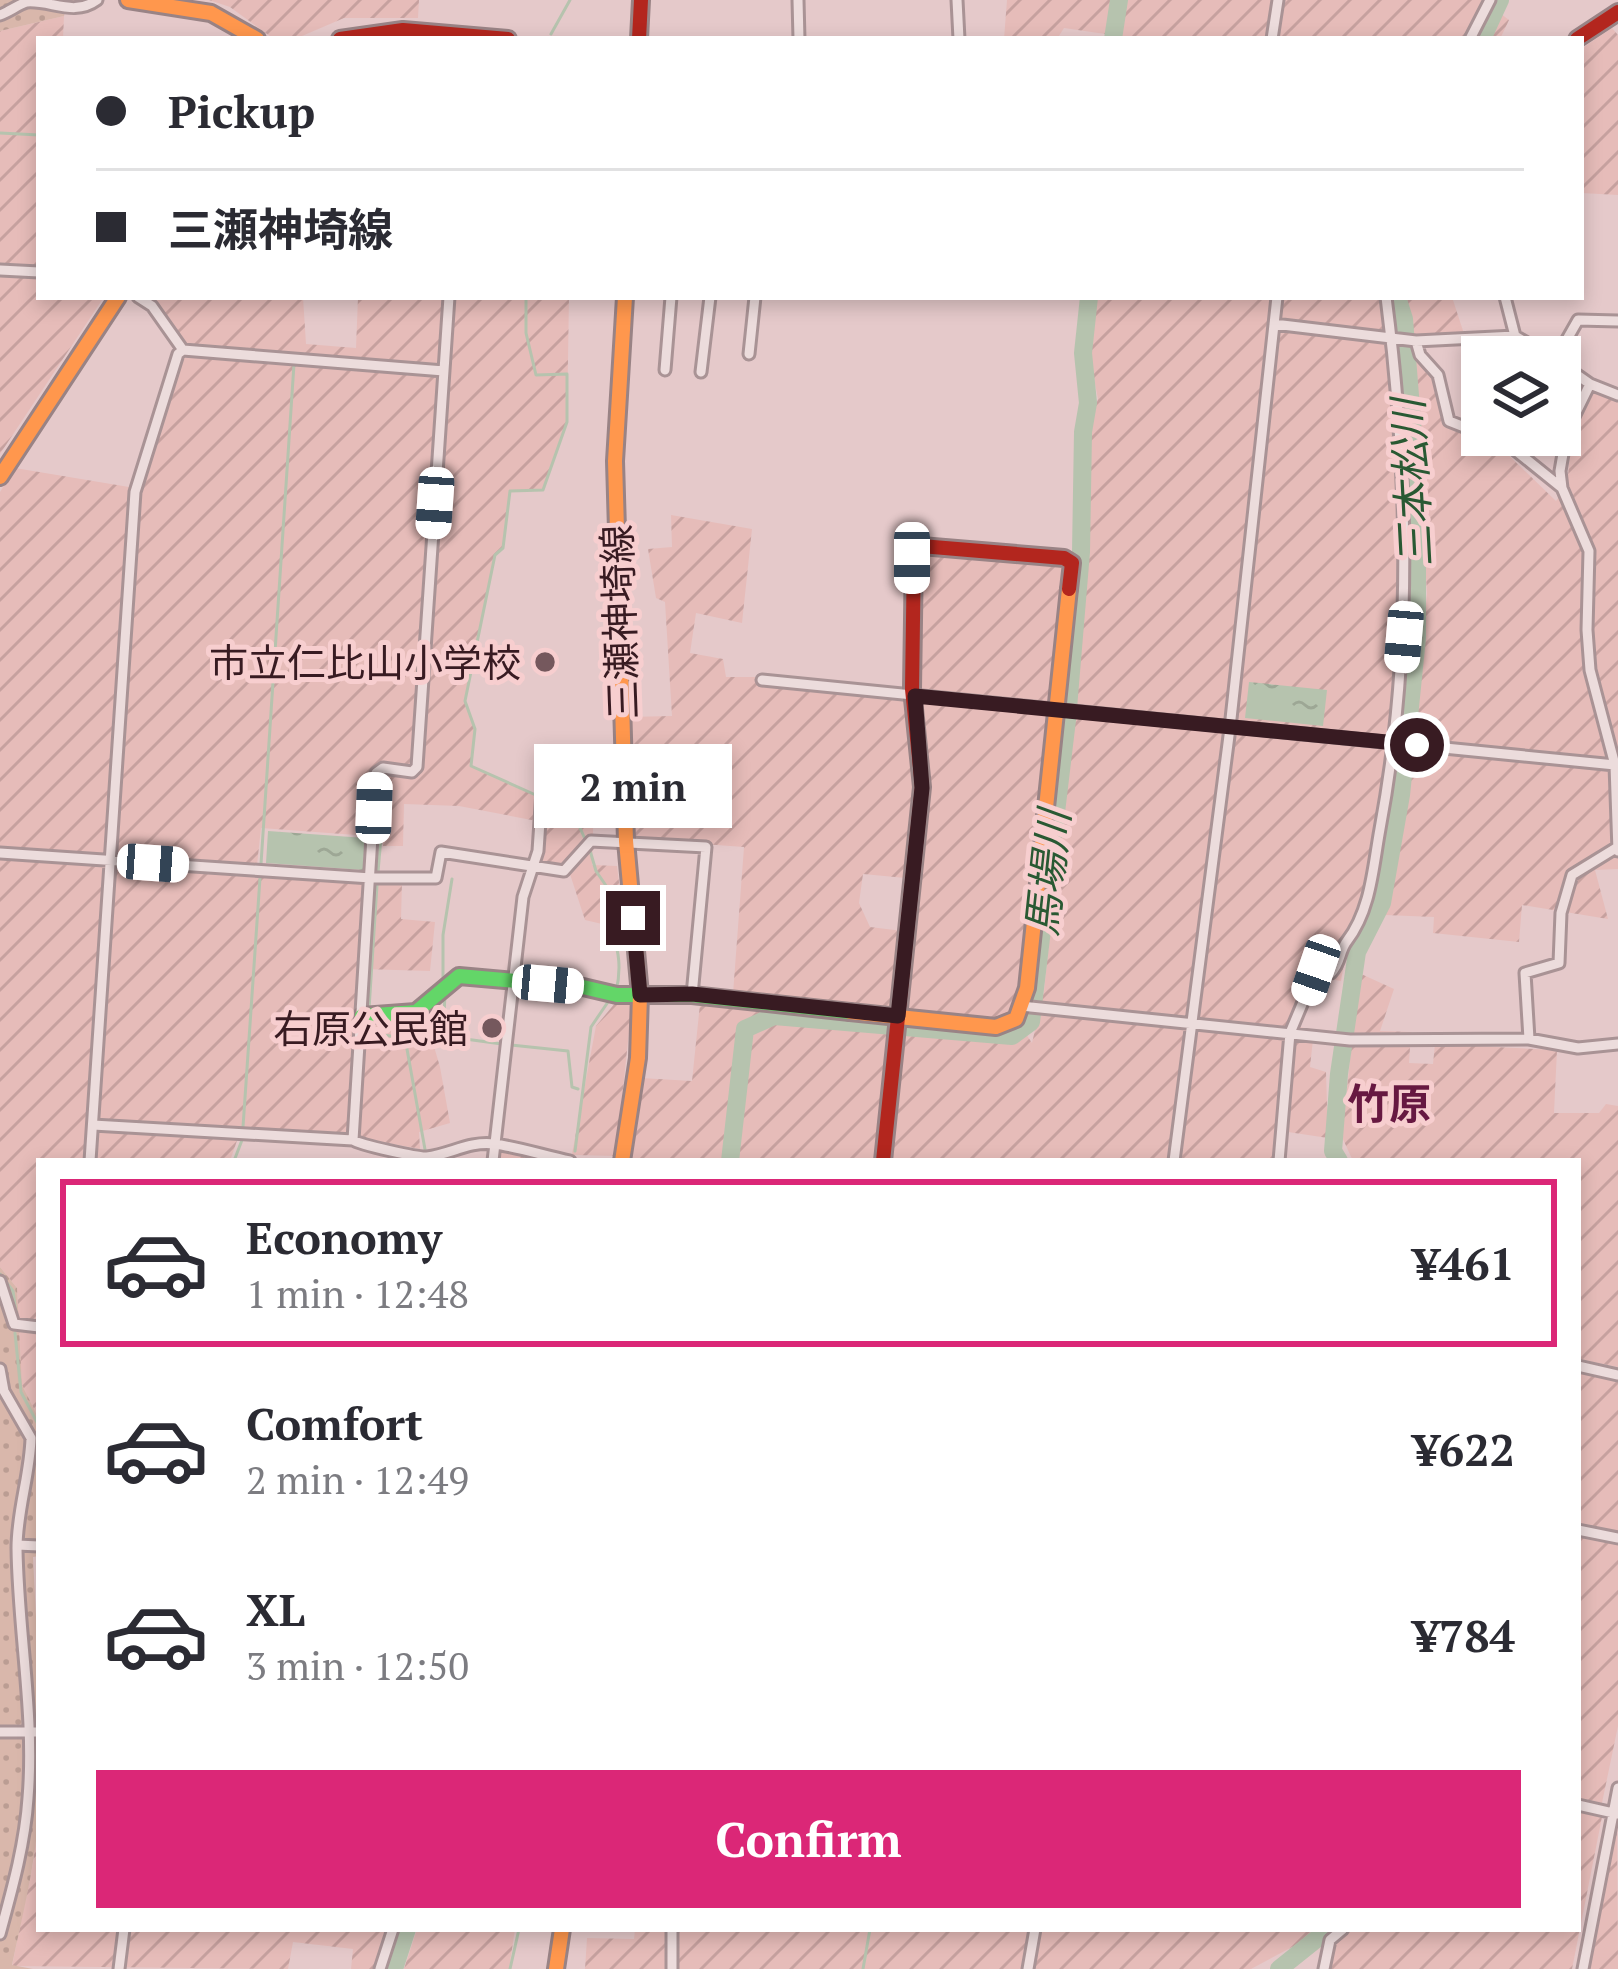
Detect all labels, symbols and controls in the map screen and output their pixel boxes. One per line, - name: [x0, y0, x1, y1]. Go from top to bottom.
- text: Pickup: [168, 81, 315, 141]
- text: 三瀬神埼線: [168, 199, 393, 259]
- map controls: [1461, 336, 1581, 456]
- button: layers: [1461, 336, 1581, 456]
- water label: 三本松川: [1378, 394, 1443, 568]
- car: [415, 466, 455, 540]
- car: [894, 522, 930, 594]
- street label: 三瀬神埼線: [590, 524, 648, 720]
- car: [1383, 600, 1425, 674]
- place label: 市立仁比山小学校: [209, 636, 521, 688]
- marker: 市立仁比山小学校: [532, 649, 558, 675]
- route start: [1390, 718, 1444, 772]
- callout: 2 min: [534, 744, 732, 828]
- text: 2 min: [580, 760, 686, 812]
- car: [355, 771, 393, 845]
- water label: 馬場川: [1013, 803, 1082, 939]
- car: [116, 843, 190, 883]
- route end: [606, 891, 660, 945]
- car: [1287, 930, 1345, 1010]
- car: [511, 963, 585, 1005]
- place label: 右原公民館: [273, 1002, 468, 1054]
- marker: 右原公民館: [479, 1015, 505, 1041]
- district label: 竹原: [1347, 1075, 1431, 1131]
- text: Economy: [246, 1207, 442, 1267]
- icon: car: [102, 1209, 210, 1317]
- text: ¥461: [1413, 1233, 1515, 1293]
- text: 1 min · 12:48: [246, 1267, 469, 1319]
- text: Comfort: [246, 1393, 423, 1453]
- icon: car: [102, 1395, 210, 1503]
- text: ¥622: [1413, 1419, 1515, 1479]
- text: 2 min · 12:49: [246, 1453, 469, 1505]
- text: XL: [246, 1579, 305, 1639]
- icon: car: [102, 1581, 210, 1689]
- text: ¥784: [1413, 1605, 1515, 1665]
- text: 3 min · 12:50: [246, 1639, 469, 1691]
- button: Confirm: [96, 1770, 1521, 1908]

